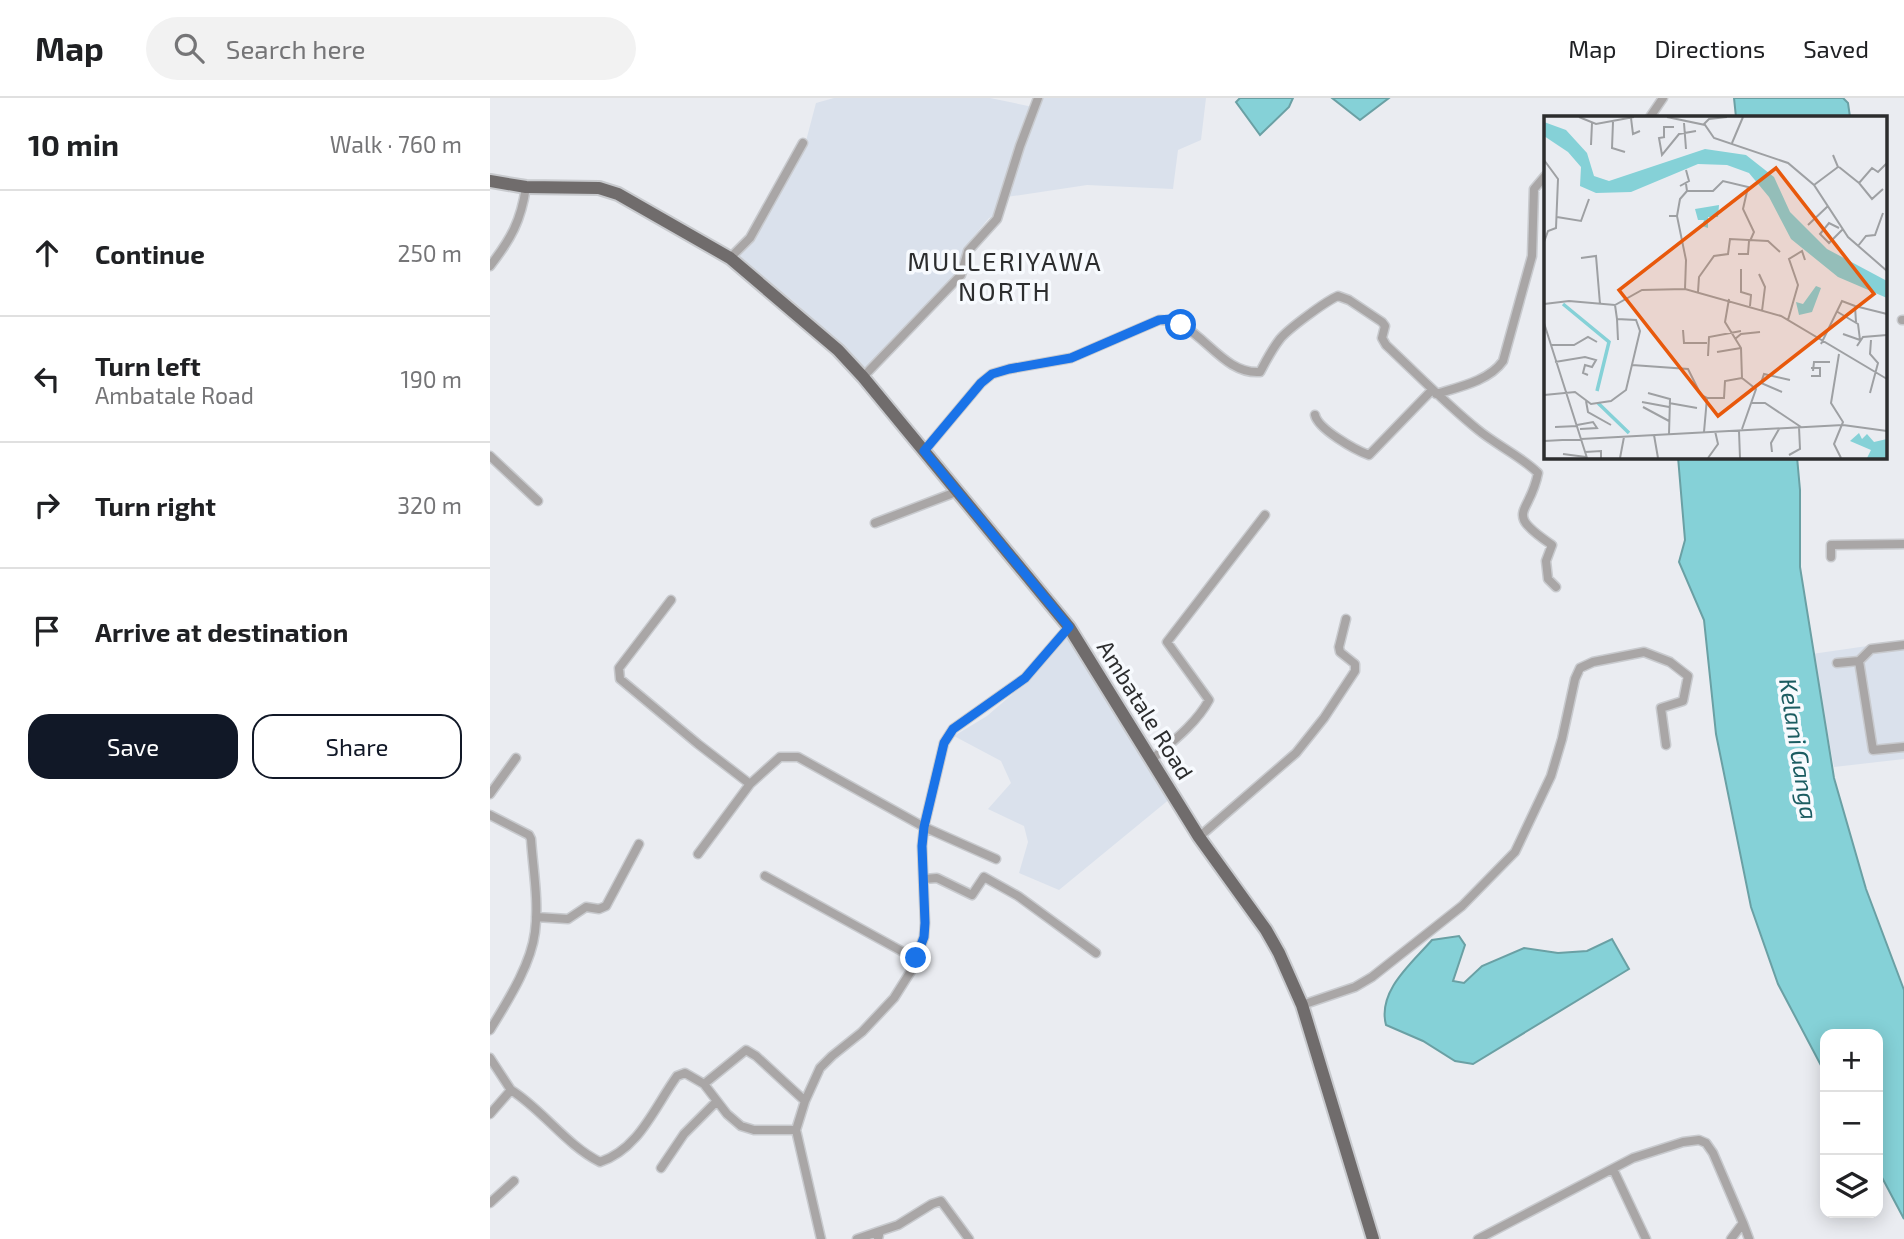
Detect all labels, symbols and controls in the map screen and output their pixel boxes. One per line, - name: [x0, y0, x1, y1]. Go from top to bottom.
- search box: [146, 17, 636, 80]
- text: Map: [35, 28, 104, 68]
- icon: search: [170, 29, 208, 67]
- text: Search here: [226, 33, 365, 64]
- text: Map: [1568, 34, 1616, 63]
- text: Directions: [1654, 34, 1765, 63]
- text: Saved: [1803, 34, 1869, 63]
- inset map: [1544, 116, 1886, 458]
- text: 10 min: [28, 126, 119, 162]
- text: Walk · 760 m: [330, 130, 462, 158]
- icon: ahead: [28, 234, 66, 272]
- text: Continue: [95, 238, 205, 269]
- text: 250 m: [398, 239, 462, 267]
- district label: MULLERIYAWA NORTH: [907, 245, 1103, 306]
- route start: [1165, 309, 1196, 340]
- text: Turn left: [95, 350, 201, 381]
- icon: left: [28, 360, 66, 398]
- text: 190 m: [401, 365, 462, 393]
- text: Ambatale Road: [95, 381, 254, 409]
- icon: right: [28, 486, 66, 524]
- text: Turn right: [95, 490, 216, 521]
- text: 320 m: [397, 491, 462, 519]
- icon: arrive: [28, 612, 66, 650]
- text: Arrive at destination: [95, 616, 348, 647]
- street label: Ambatale Road: [1092, 635, 1200, 784]
- water label: Kelani Ganga: [1774, 676, 1825, 822]
- button: Save: [28, 714, 238, 779]
- button: Share: [252, 714, 462, 779]
- route end: [900, 942, 931, 973]
- map controls: [1820, 1029, 1883, 1218]
- button: +: [1820, 1029, 1883, 1092]
- button: −: [1820, 1092, 1883, 1155]
- button: layers: [1820, 1155, 1883, 1218]

